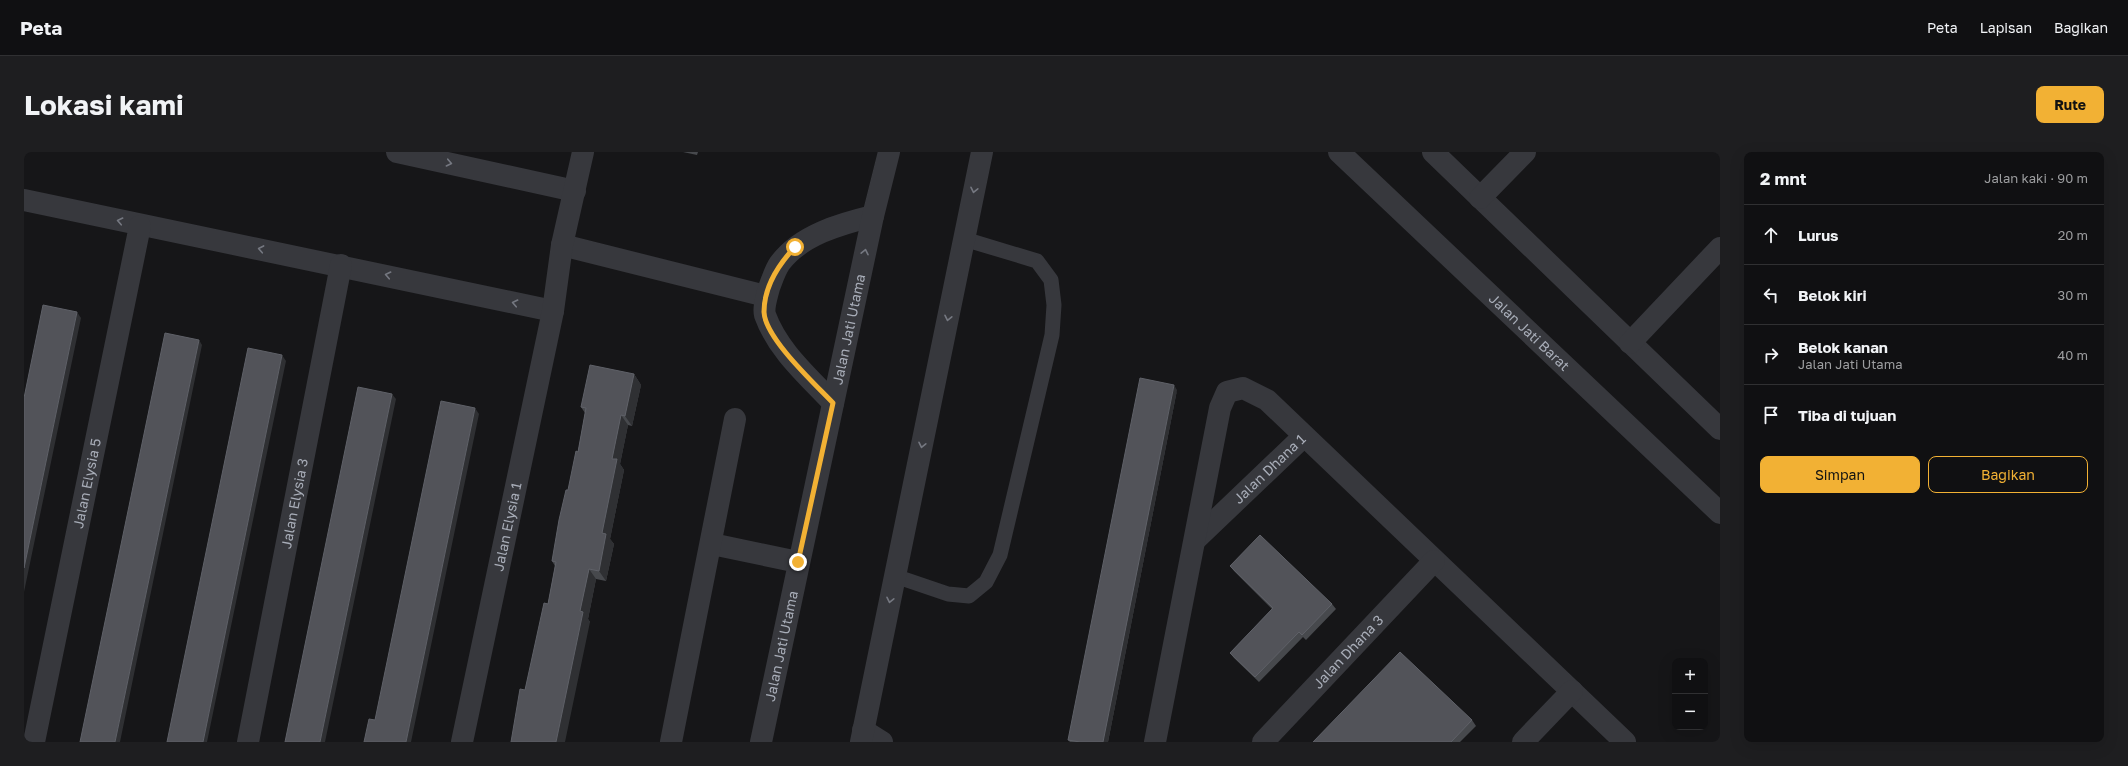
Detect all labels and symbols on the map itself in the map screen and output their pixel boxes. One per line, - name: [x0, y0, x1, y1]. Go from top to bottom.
- one-way arrow: [446, 159, 452, 167]
- one-way arrow: [970, 187, 979, 193]
- one-way arrow: [116, 218, 123, 226]
- route start: [786, 238, 804, 256]
- one-way arrow: [258, 246, 264, 254]
- one-way arrow: [861, 249, 869, 255]
- one-way arrow: [385, 272, 391, 280]
- street label: Jalan Jati Utama: [828, 272, 868, 386]
- street label: Jalan Jati Barat: [1486, 290, 1573, 374]
- one-way arrow: [512, 299, 518, 307]
- one-way arrow: [944, 314, 952, 321]
- street label: Jalan Dhana 1: [1230, 430, 1309, 507]
- street label: Jalan Elysia 5: [69, 437, 104, 530]
- one-way arrow: [918, 442, 926, 448]
- street label: Jalan Elysia 3: [277, 457, 311, 550]
- street label: Jalan Elysia 1: [489, 481, 525, 573]
- route end: [789, 553, 807, 571]
- street label: Jalan Jati Utama: [761, 589, 801, 703]
- one-way arrow: [886, 597, 895, 603]
- street label: Jalan Dhana 3: [1309, 611, 1387, 692]

